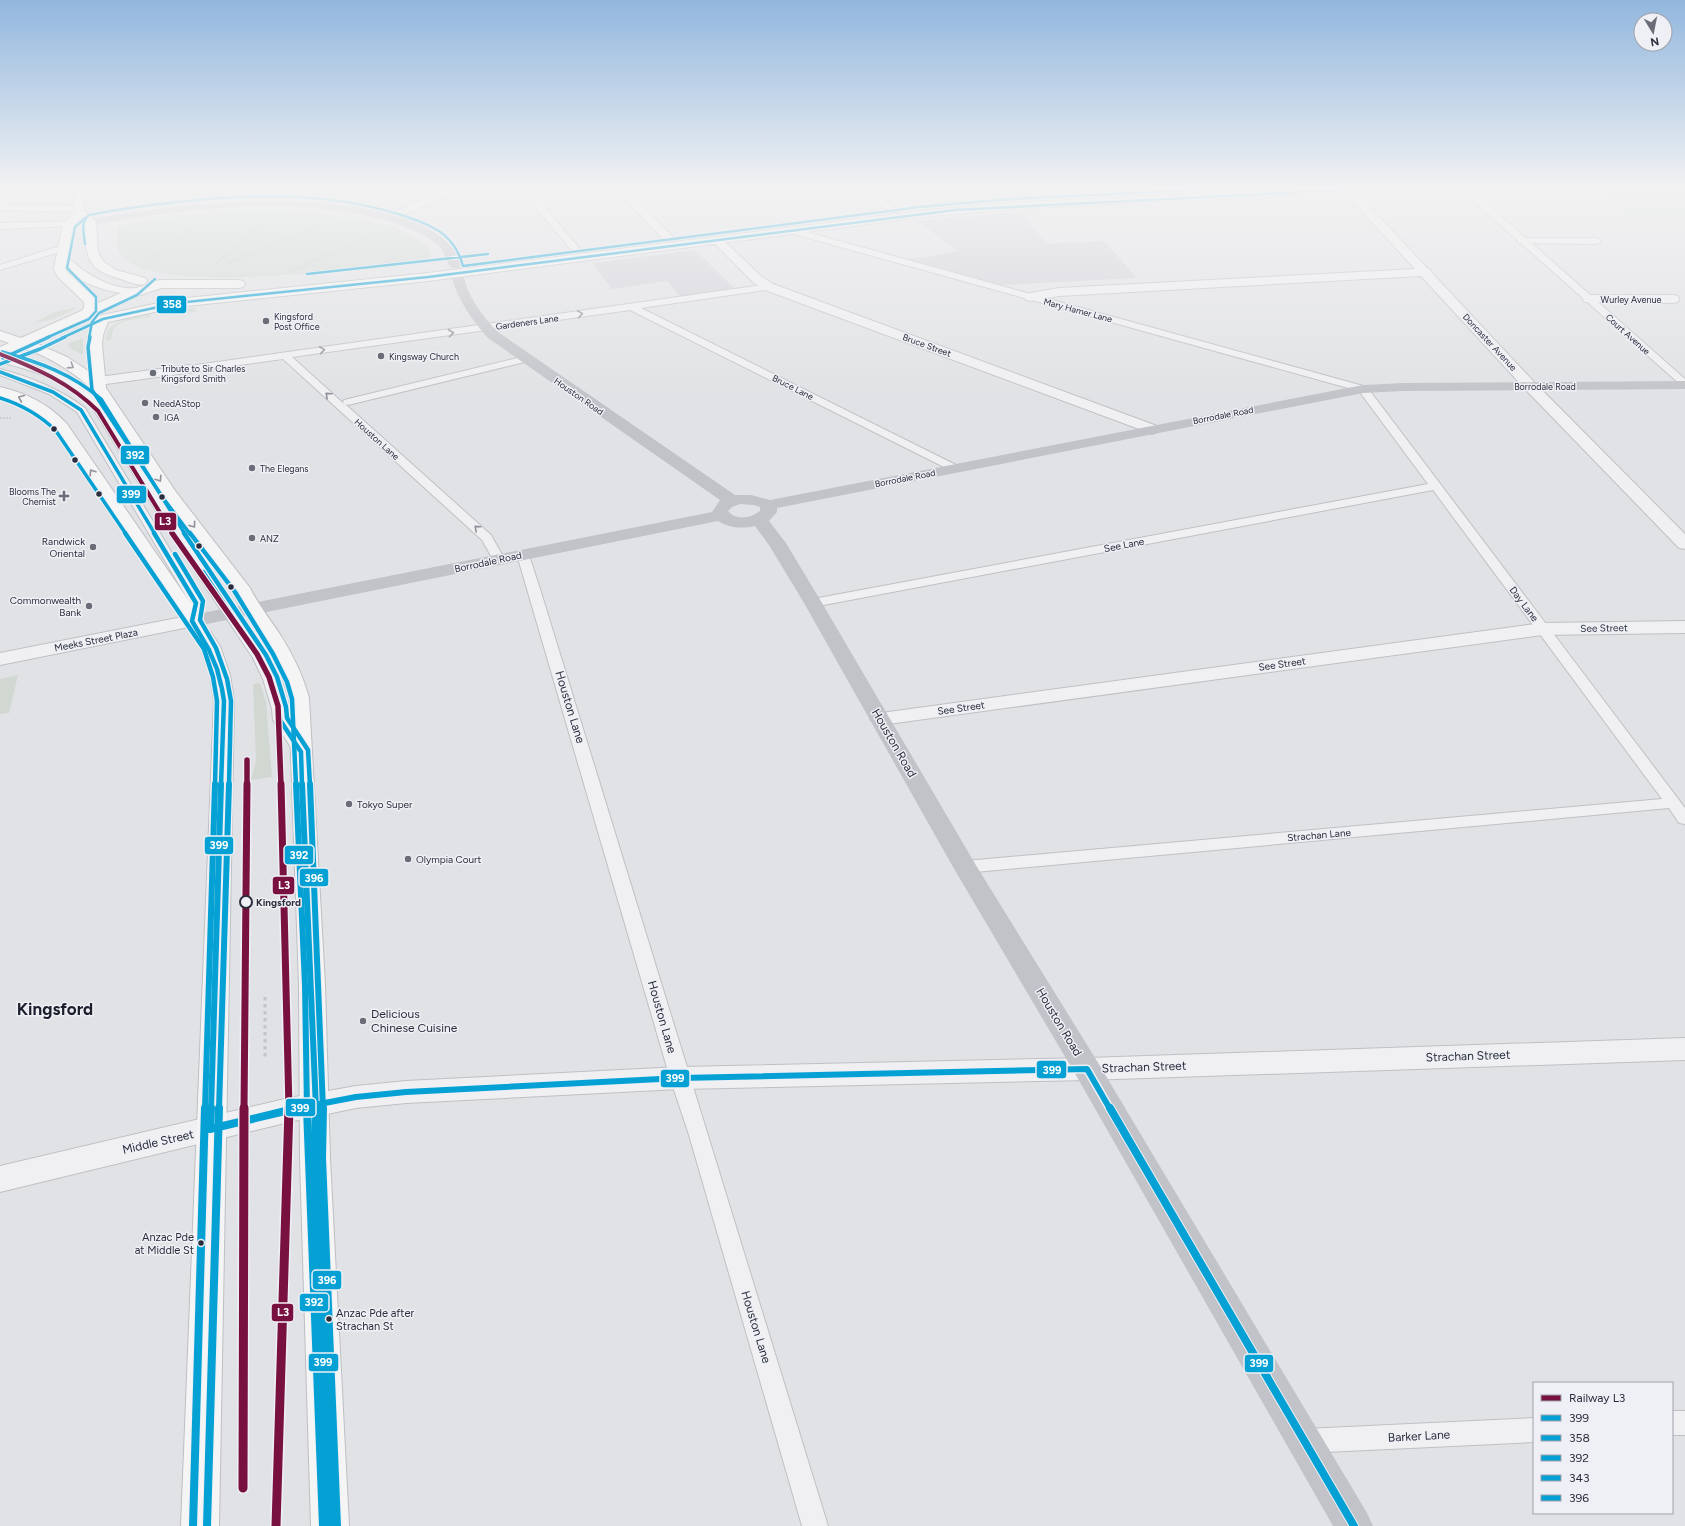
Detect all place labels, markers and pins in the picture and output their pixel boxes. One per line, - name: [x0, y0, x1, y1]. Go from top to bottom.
- place label: Kingsford Post Office: [274, 311, 320, 332]
- marker: Kingsford Post Office: [261, 316, 271, 326]
- marker: Kingsway Church: [376, 351, 386, 361]
- place label: Kingsway Church: [389, 351, 459, 362]
- place label: Tribute to Sir Charles Kingsford Smith: [161, 363, 245, 384]
- marker: Tribute to Sir Charles Kingsford Smith: [148, 368, 158, 378]
- marker: NeedAStop: [140, 398, 150, 408]
- place label: NeedAStop: [153, 398, 201, 409]
- marker: IGA: [151, 412, 161, 422]
- place label: IGA: [164, 412, 179, 423]
- unlabelled marker: [49, 424, 59, 434]
- unlabelled marker: [70, 455, 80, 465]
- marker: The Elegans: [247, 463, 257, 473]
- place label: The Elegans: [260, 463, 308, 474]
- place label: Blooms The Chemist: [9, 486, 57, 507]
- unlabelled marker: [94, 489, 104, 499]
- marker: Blooms The Chemist: [59, 491, 69, 501]
- unlabelled marker: [157, 492, 167, 502]
- marker: ANZ: [247, 533, 257, 543]
- place label: ANZ: [260, 533, 279, 544]
- place label: Randwick Oriental: [42, 535, 85, 560]
- unlabelled marker: [194, 541, 204, 551]
- marker: Randwick Oriental: [88, 542, 98, 552]
- unlabelled marker: [226, 582, 236, 592]
- place label: Commonwealth Bank: [10, 594, 81, 619]
- marker: Commonwealth Bank: [84, 601, 94, 611]
- place label: Tokyo Super: [357, 798, 413, 811]
- marker: Tokyo Super: [344, 799, 354, 809]
- place label: Olympia Court: [416, 853, 481, 866]
- marker: Olympia Court: [403, 854, 413, 864]
- marker: Kingsford: [239, 895, 253, 909]
- place label: Kingsford: [256, 896, 301, 909]
- place label: Delicious Chinese Cuisine: [371, 1007, 458, 1035]
- marker: Delicious Chinese Cuisine: [358, 1016, 368, 1026]
- place label: Anzac Pde at Middle St: [135, 1231, 194, 1257]
- marker: Anzac Pde at Middle St: [196, 1238, 206, 1248]
- place label: Anzac Pde after Strachan St: [336, 1307, 414, 1333]
- marker: Anzac Pde after Strachan St: [324, 1314, 334, 1324]

